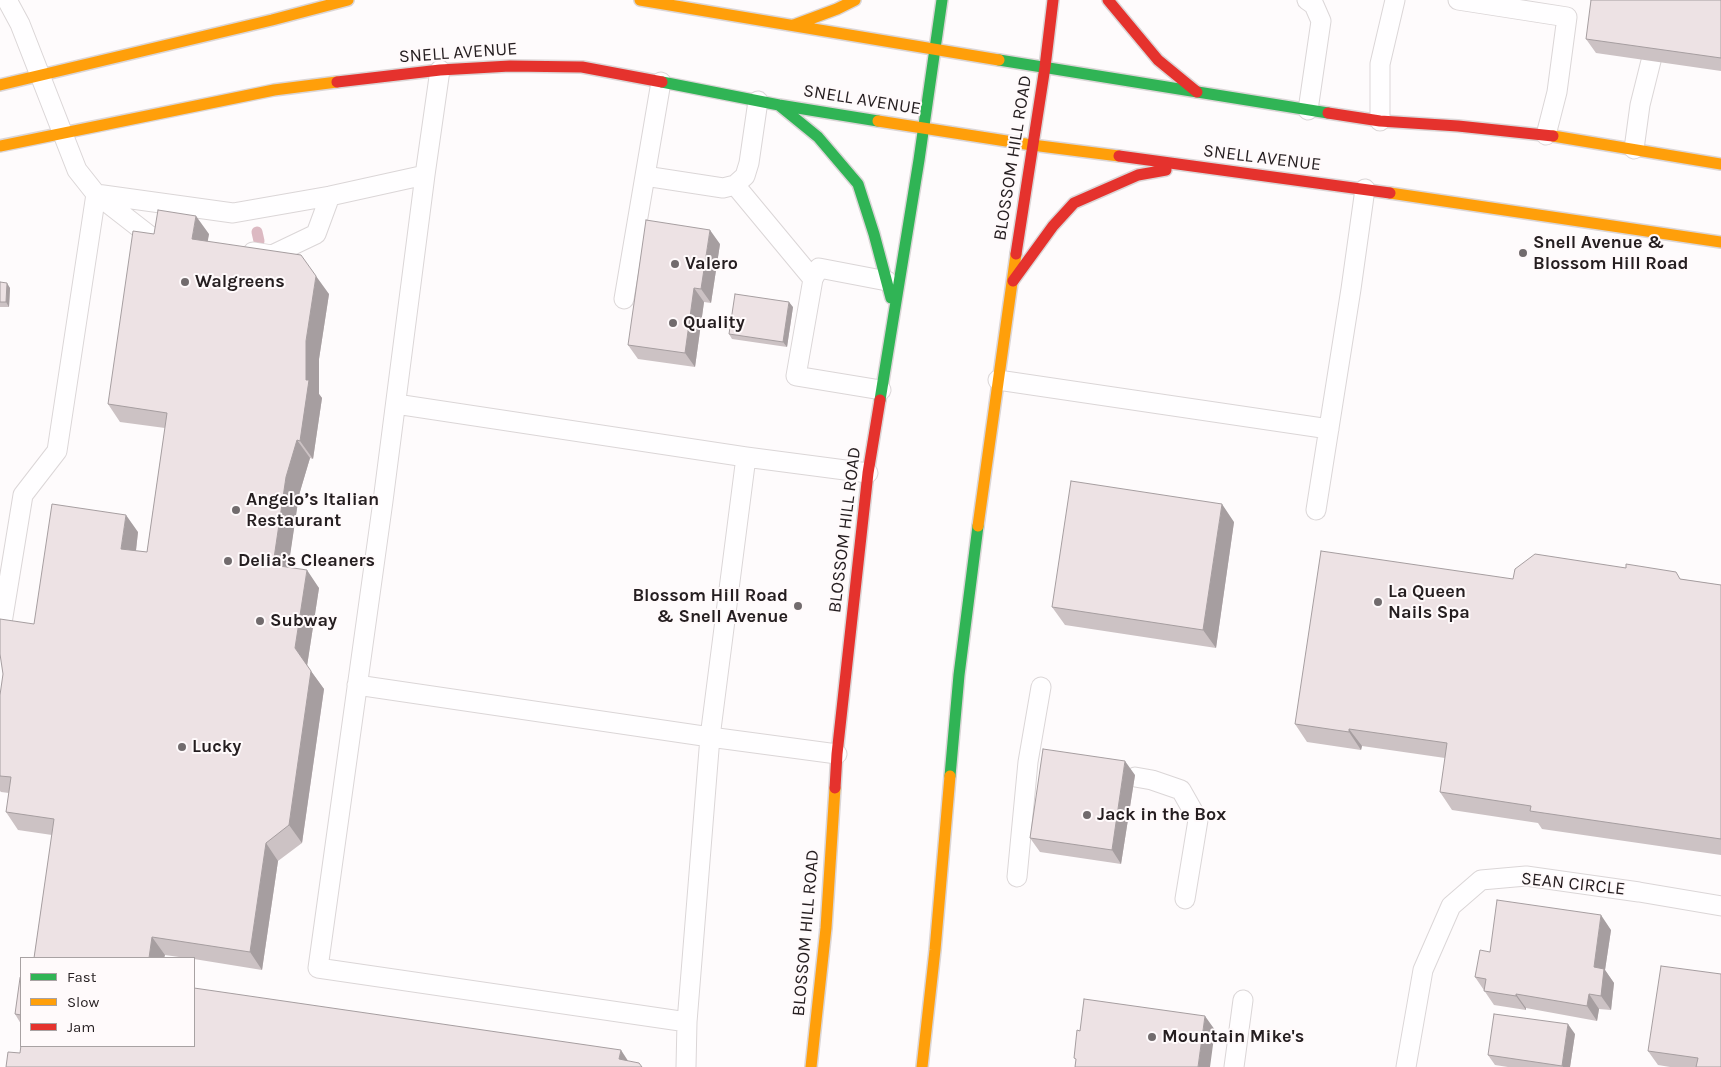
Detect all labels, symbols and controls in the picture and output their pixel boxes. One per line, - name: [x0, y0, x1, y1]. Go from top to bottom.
- street label: SNELL AVENUE: [398, 38, 518, 68]
- street label: BLOSSOM HILL ROAD: [989, 74, 1037, 242]
- street label: SNELL AVENUE: [802, 80, 922, 120]
- street label: SNELL AVENUE: [1202, 140, 1322, 176]
- place label: Snell Avenue & Blossom Hill Road: [1533, 232, 1689, 274]
- marker: Snell Avenue & Blossom Hill Road: [1517, 247, 1529, 259]
- place label: Valero: [685, 253, 738, 275]
- marker: Valero: [669, 258, 681, 270]
- place label: Walgreens: [195, 271, 285, 293]
- marker: Walgreens: [179, 276, 191, 288]
- place label: Quality: [683, 312, 745, 334]
- marker: Quality: [667, 317, 679, 329]
- street label: BLOSSOM HILL ROAD: [824, 446, 866, 614]
- place label: Angelo’s Italian Restaurant: [246, 489, 379, 532]
- marker: Angelo’s Italian Restaurant: [230, 504, 242, 516]
- place label: Delia’s Cleaners: [238, 550, 375, 572]
- marker: Delia’s Cleaners: [222, 555, 234, 567]
- place label: La Queen Nails Spa: [1388, 581, 1470, 624]
- place label: Blossom Hill Road & Snell Avenue: [632, 585, 788, 628]
- marker: La Queen Nails Spa: [1372, 596, 1384, 608]
- marker: Blossom Hill Road & Snell Avenue: [792, 600, 804, 612]
- place label: Subway: [270, 610, 337, 632]
- marker: Subway: [254, 615, 266, 627]
- place label: Lucky: [192, 736, 241, 758]
- marker: Lucky: [176, 741, 188, 753]
- place label: Jack in the Box: [1097, 804, 1226, 826]
- marker: Jack in the Box: [1081, 809, 1093, 821]
- street label: BLOSSOM HILL ROAD: [788, 849, 824, 1017]
- street label: SEAN CIRCLE: [1520, 868, 1626, 900]
- legend: [20, 957, 195, 1047]
- text: Fast: [67, 968, 96, 986]
- text: Slow: [67, 993, 99, 1011]
- text: Jam: [67, 1018, 95, 1036]
- place label: Mountain Mike's: [1162, 1026, 1304, 1048]
- marker: Mountain Mike's: [1146, 1031, 1158, 1043]

